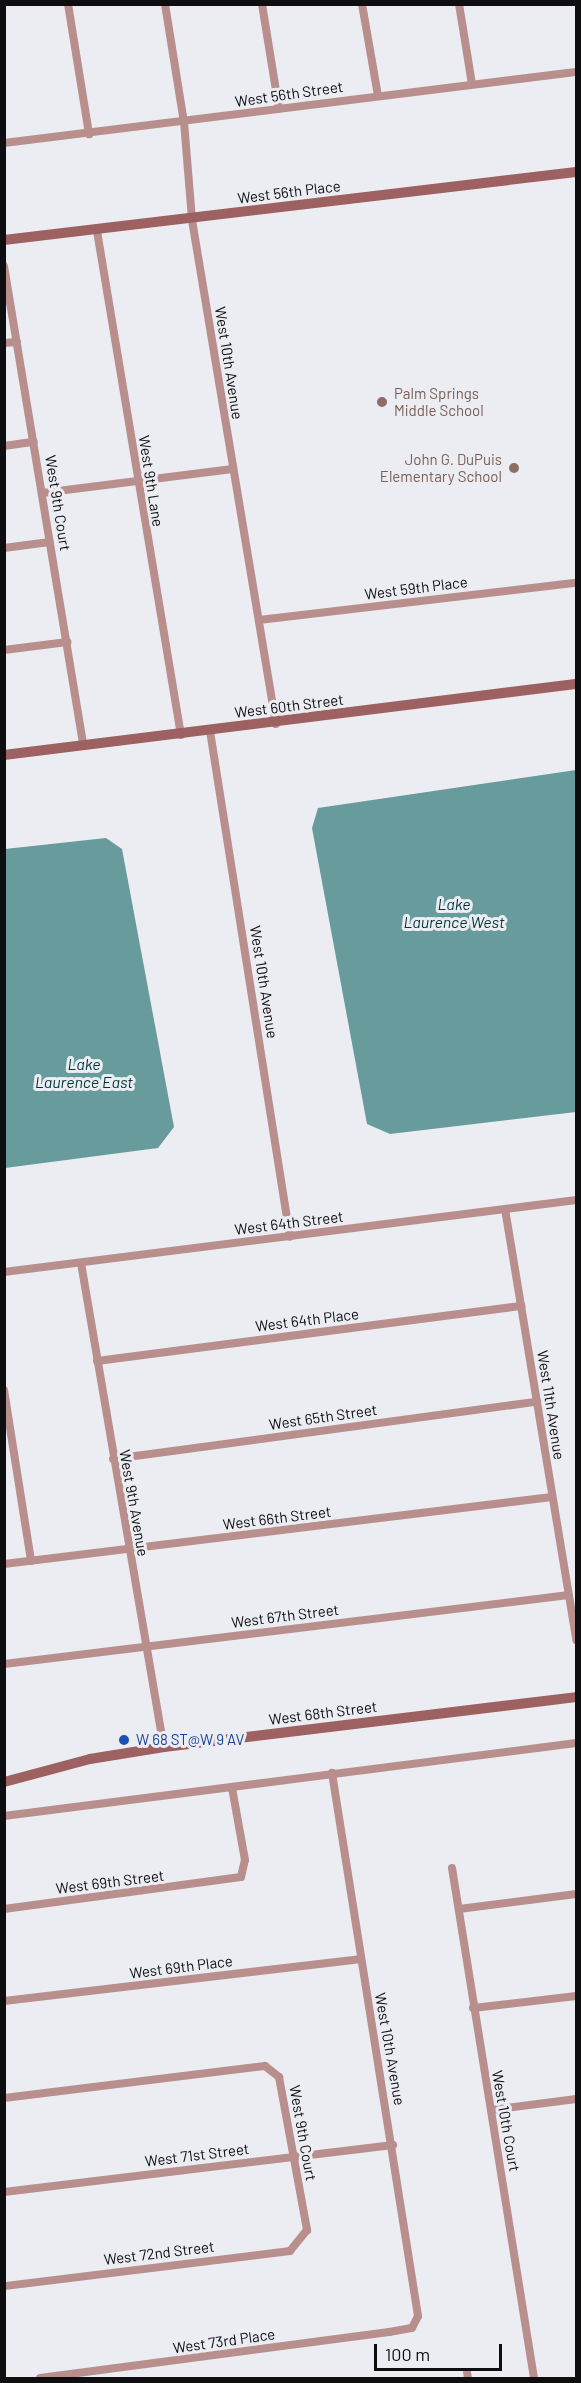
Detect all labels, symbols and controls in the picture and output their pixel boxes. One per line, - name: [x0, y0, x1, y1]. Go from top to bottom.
- street label: West 56th Street: [234, 78, 344, 110]
- street label: West 56th Place: [236, 177, 342, 207]
- street label: West 10th Avenue: [211, 305, 247, 421]
- place label: Palm Springs Middle School: [394, 384, 484, 419]
- marker: Palm Springs Middle School: [375, 395, 389, 409]
- street label: West 9th Lane: [135, 434, 167, 528]
- place label: John G. DuPuis Elementary School: [380, 450, 502, 485]
- street label: West 9th Court: [42, 454, 74, 552]
- marker: John G. DuPuis Elementary School: [507, 461, 521, 475]
- street label: West 59th Place: [363, 573, 469, 603]
- street label: West 60th Street: [233, 690, 345, 722]
- water label: Lake Laurence West: [403, 894, 505, 932]
- street label: West 10th Avenue: [246, 924, 282, 1040]
- water label: Lake Laurence East: [35, 1054, 133, 1092]
- street label: West 64th Street: [234, 1207, 344, 1239]
- street label: West 64th Place: [254, 1305, 360, 1335]
- street label: West 11th Avenue: [533, 1349, 569, 1461]
- street label: West 65th Street: [268, 1401, 378, 1433]
- street label: West 9th Avenue: [116, 1448, 152, 1558]
- street label: West 66th Street: [222, 1502, 332, 1534]
- street label: West 67th Street: [230, 1600, 340, 1632]
- street label: West 68th Street: [268, 1697, 378, 1729]
- place label: W 68 ST@W 9 AV: [136, 1731, 244, 1749]
- marker: W 68 ST@W 9 AV: [117, 1733, 131, 1747]
- street label: West 69th Street: [55, 1866, 165, 1898]
- street label: West 69th Place: [128, 1952, 234, 1982]
- street label: West 10th Avenue: [371, 1991, 409, 2107]
- street label: West 10th Court: [488, 2069, 524, 2173]
- street label: West 9th Court: [286, 2084, 320, 2182]
- street label: West 71st Street: [144, 2140, 250, 2170]
- street label: West 72nd Street: [103, 2237, 215, 2269]
- street label: West 73rd Place: [172, 2325, 276, 2357]
- scale bar: [377, 2332, 504, 2370]
- text: 100 m: [385, 2343, 430, 2365]

